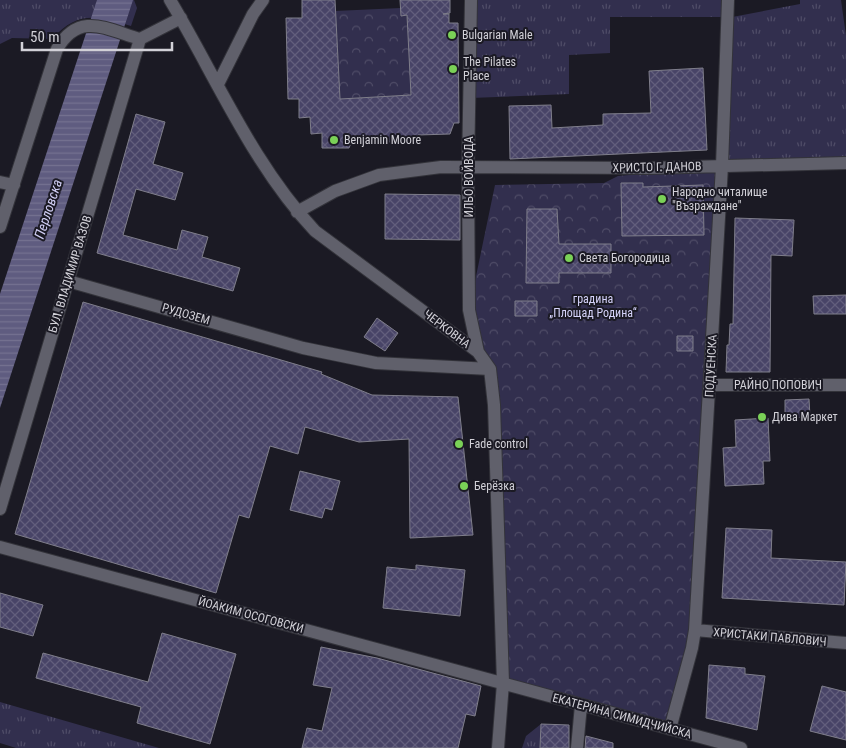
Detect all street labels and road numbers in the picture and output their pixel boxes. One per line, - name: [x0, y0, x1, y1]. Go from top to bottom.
- street label: ИЛЬО ВОЙВОДА: [461, 136, 476, 218]
- street label: ХРИСТО Г. ДАНОВ: [612, 159, 702, 175]
- street label: БУЛ. ВЛАДИМИР ВАЗОВ: [45, 214, 95, 334]
- street label: РУДОЗЕМ: [161, 301, 211, 327]
- street label: ЧЕРКОВНА: [421, 307, 473, 351]
- street label: ПОДУЕНСКА: [702, 334, 720, 398]
- street label: РАЙНО ПОПОВИЧ: [734, 377, 822, 392]
- street label: ЙОАКИМ ОСОГОВСКИ: [197, 593, 306, 636]
- street label: ХРИСТАКИ ПАВЛОВИЧ: [713, 625, 827, 649]
- street label: ЕКАТЕРИНА СИМИДЧИЙСКА: [551, 690, 693, 741]

